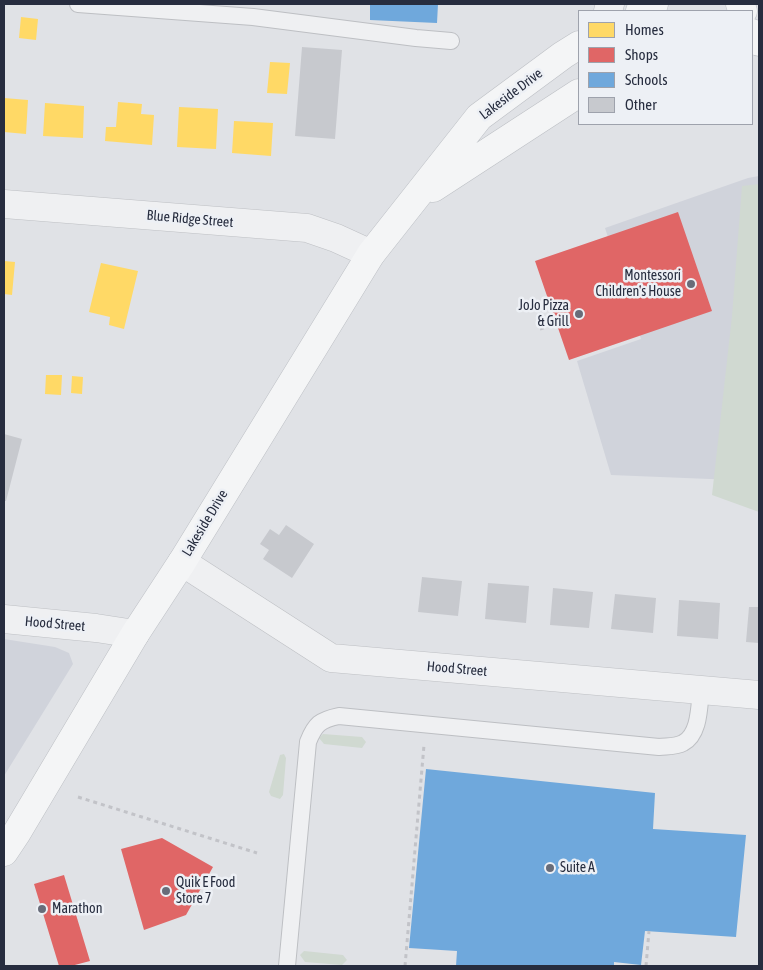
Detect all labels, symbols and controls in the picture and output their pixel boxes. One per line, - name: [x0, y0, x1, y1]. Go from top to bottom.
- legend: [578, 10, 753, 125]
- text: Homes: [625, 21, 664, 38]
- text: Shops: [625, 46, 658, 63]
- street label: Lakeside Drive: [476, 65, 546, 123]
- text: Schools: [625, 71, 668, 88]
- text: Other: [625, 96, 657, 113]
- street label: Blue Ridge Street: [146, 207, 234, 231]
- place label: Montessori Children's House: [596, 268, 681, 300]
- marker: Montessori Children's House: [685, 278, 697, 290]
- place label: JoJo Pizza & Grill: [519, 298, 569, 331]
- marker: JoJo Pizza & Grill: [573, 308, 585, 320]
- street label: Lakeside Drive: [179, 487, 231, 559]
- street label: Hood Street: [24, 613, 86, 635]
- street label: Hood Street: [426, 658, 488, 680]
- place label: Suite A: [560, 860, 595, 876]
- marker: Suite A: [544, 862, 556, 874]
- place label: Quik E Food Store 7: [176, 875, 235, 908]
- marker: Quik E Food Store 7: [160, 885, 172, 897]
- place label: Marathon: [52, 901, 102, 917]
- marker: Marathon: [36, 903, 48, 915]

